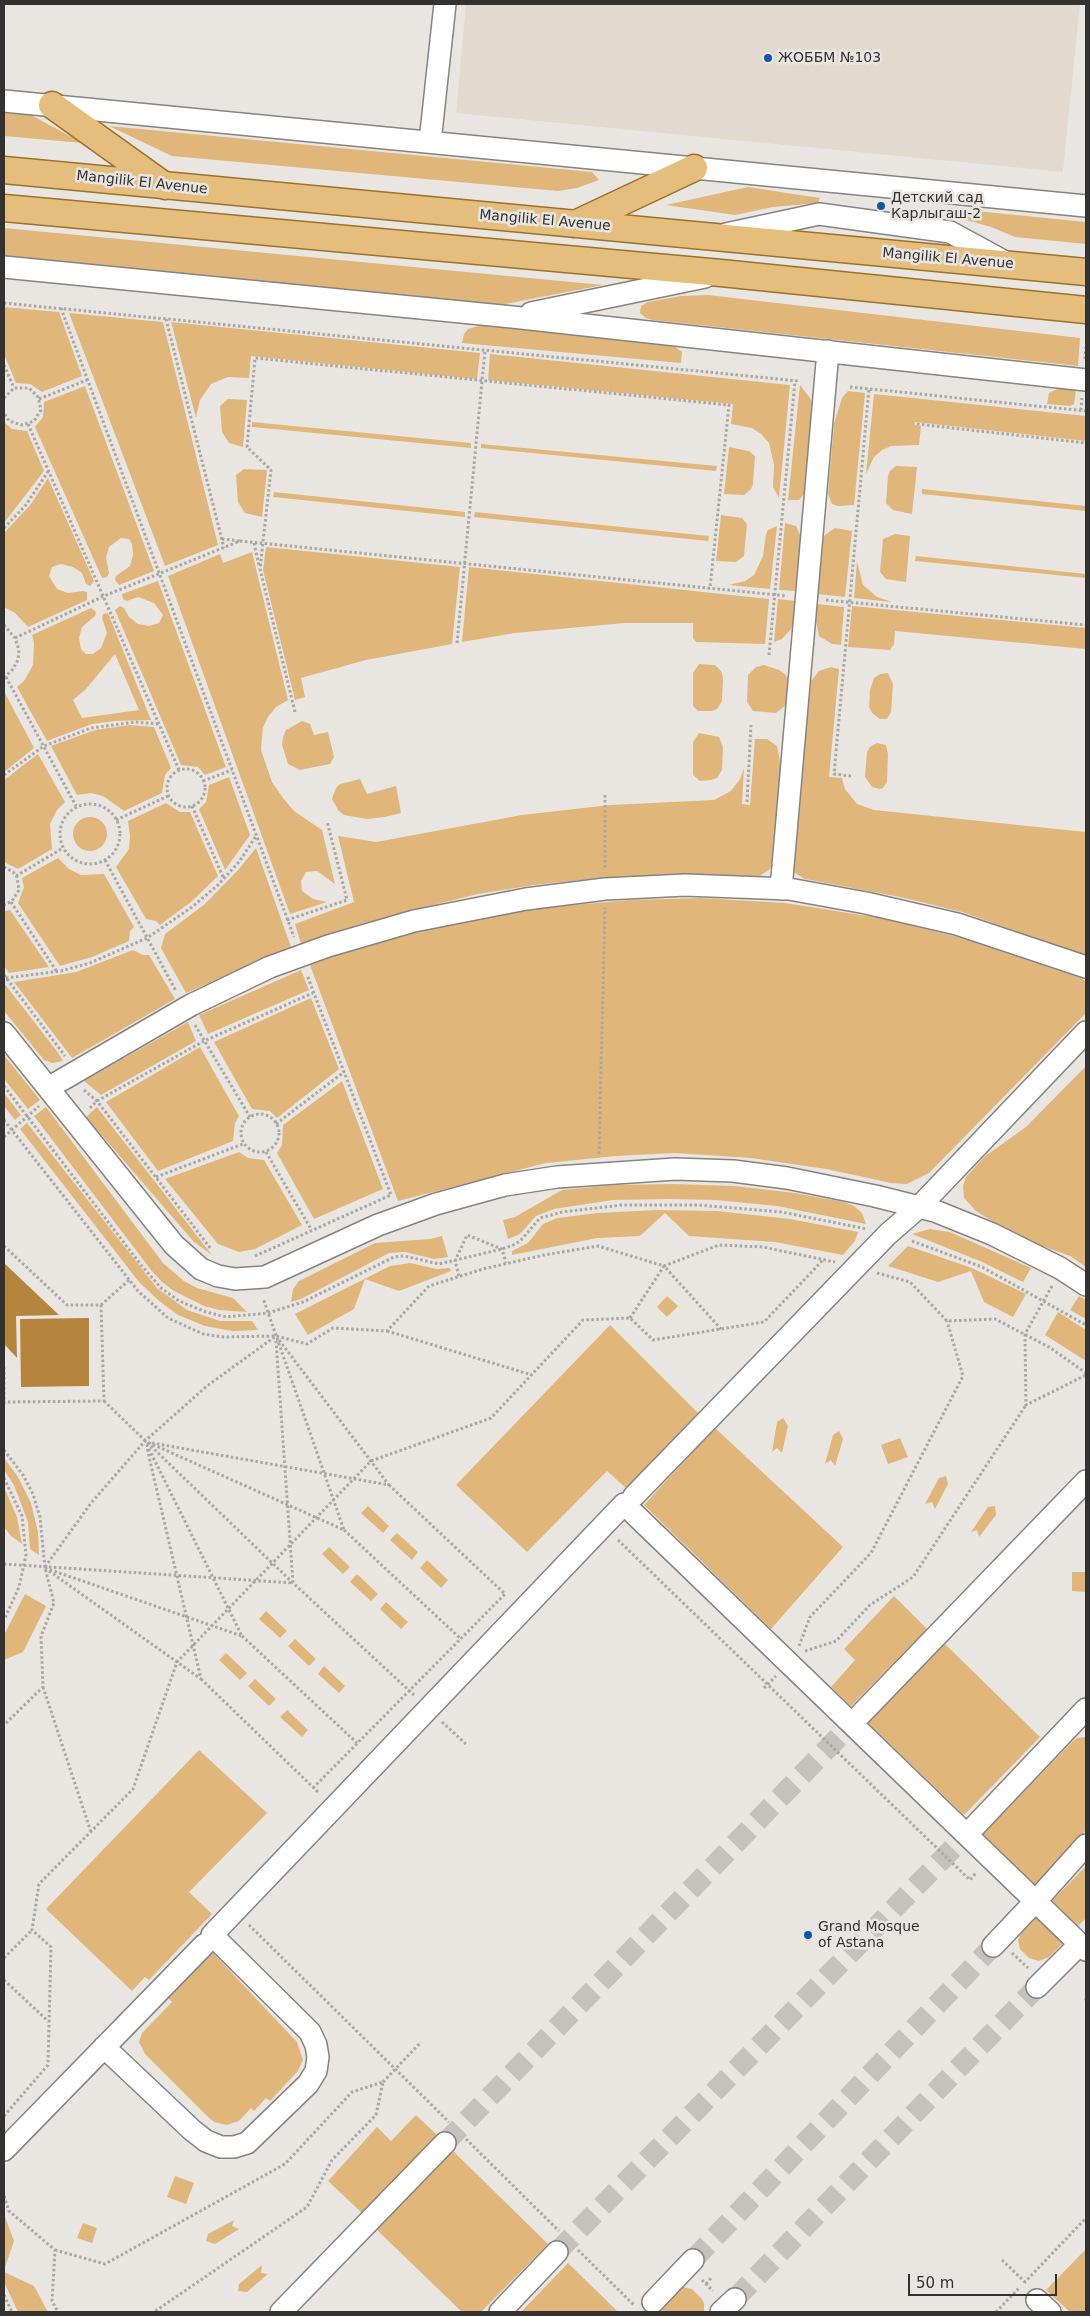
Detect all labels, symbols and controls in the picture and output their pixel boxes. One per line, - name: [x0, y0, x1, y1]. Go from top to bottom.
- place label: ЖОББМ №103: [778, 50, 881, 66]
- marker: ЖОББМ №103: [762, 52, 774, 64]
- street label: Mangilik El Avenue: [76, 168, 208, 198]
- place label: Детский сад Карлыгаш-2: [891, 190, 983, 222]
- marker: Детский сад Карлыгаш-2: [875, 200, 887, 212]
- street label: Mangilik El Avenue: [479, 207, 611, 235]
- street label: Mangilik El Avenue: [882, 245, 1014, 273]
- place label: Grand Mosque of Astana: [818, 1919, 920, 1951]
- marker: Grand Mosque of Astana: [802, 1929, 814, 1941]
- scale bar: [910, 2264, 1059, 2296]
- text: 50 m: [916, 2274, 954, 2292]

